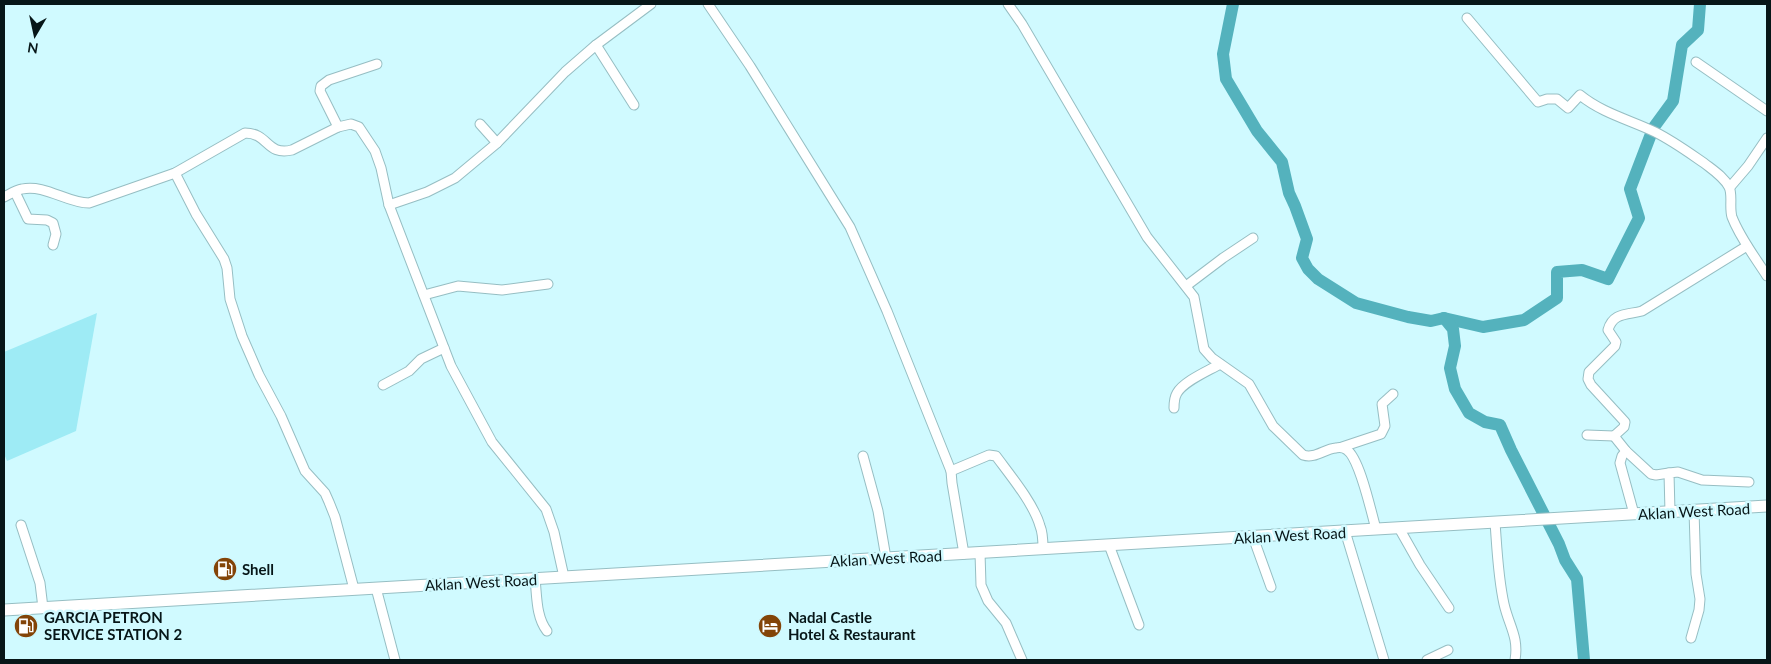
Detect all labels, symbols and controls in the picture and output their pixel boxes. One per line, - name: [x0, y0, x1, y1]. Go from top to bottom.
- north arrow: [10, 10, 60, 60]
- text: N: [26, 39, 40, 58]
- street label: Aklan West Road: [1637, 499, 1751, 523]
- street label: Aklan West Road: [1233, 523, 1347, 547]
- street label: Aklan West Road: [829, 546, 943, 570]
- fuel station icon: Shell: [212, 556, 238, 582]
- place label: Shell: [242, 560, 274, 578]
- street label: Aklan West Road: [424, 570, 538, 594]
- place label: GARCIA PETRON SERVICE STATION 2: [44, 608, 183, 643]
- place label: Nadal Castle Hotel & Restaurant: [788, 608, 916, 643]
- fuel station icon: GARCIA PETRON SERVICE STATION 2: [13, 613, 39, 639]
- hotel icon: Nadal Castle Hotel & Restaurant: [757, 613, 783, 639]

